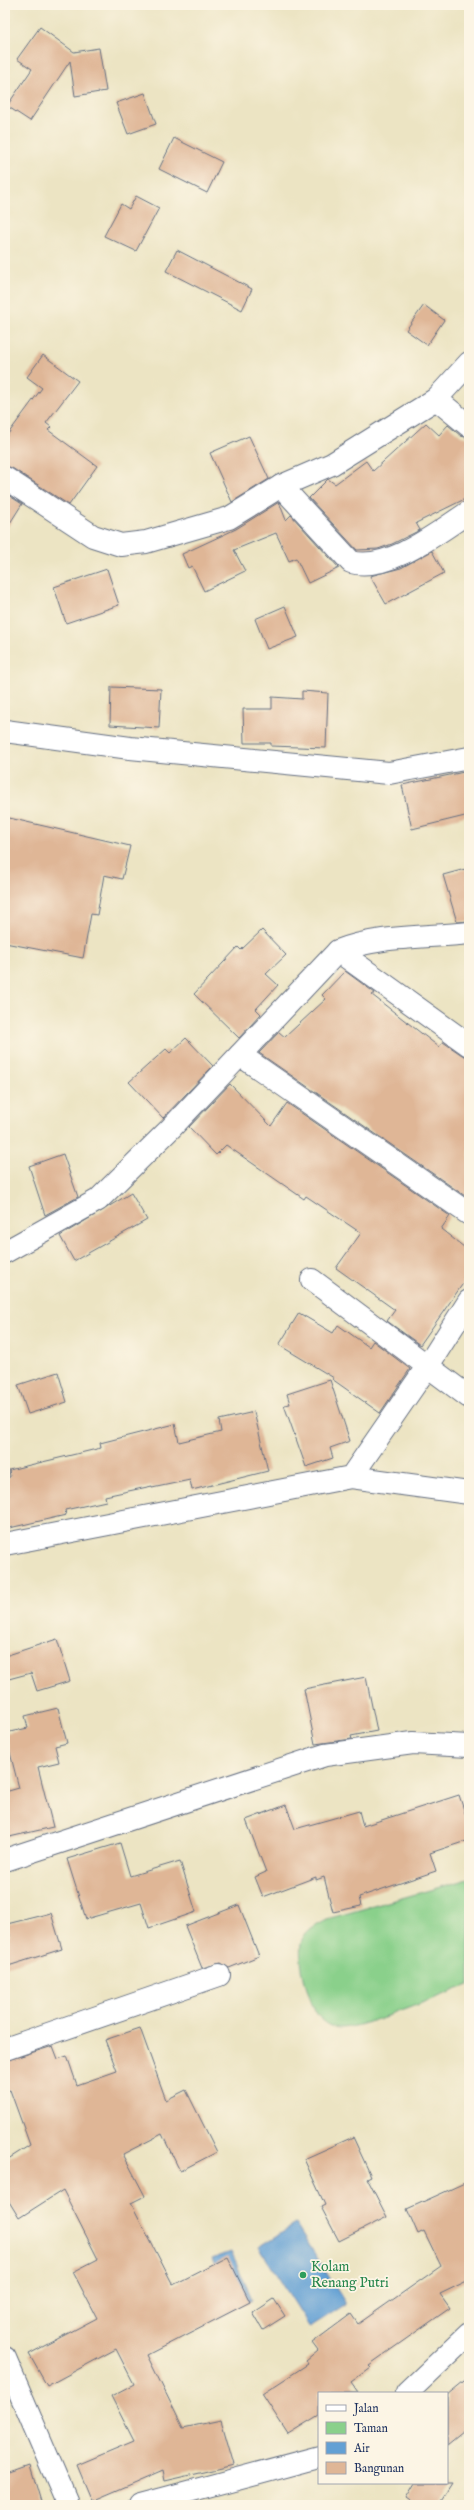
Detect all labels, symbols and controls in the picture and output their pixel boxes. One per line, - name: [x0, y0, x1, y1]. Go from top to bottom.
- place label: Kolam Renang Putri: [311, 2258, 389, 2292]
- marker: Kolam Renang Putri: [298, 2270, 308, 2280]
- legend: [318, 2392, 448, 2484]
- text: Jalan: [352, 2401, 379, 2417]
- text: Taman: [354, 2421, 388, 2436]
- text: Air: [353, 2441, 370, 2456]
- text: Bangunan: [354, 2461, 405, 2476]

